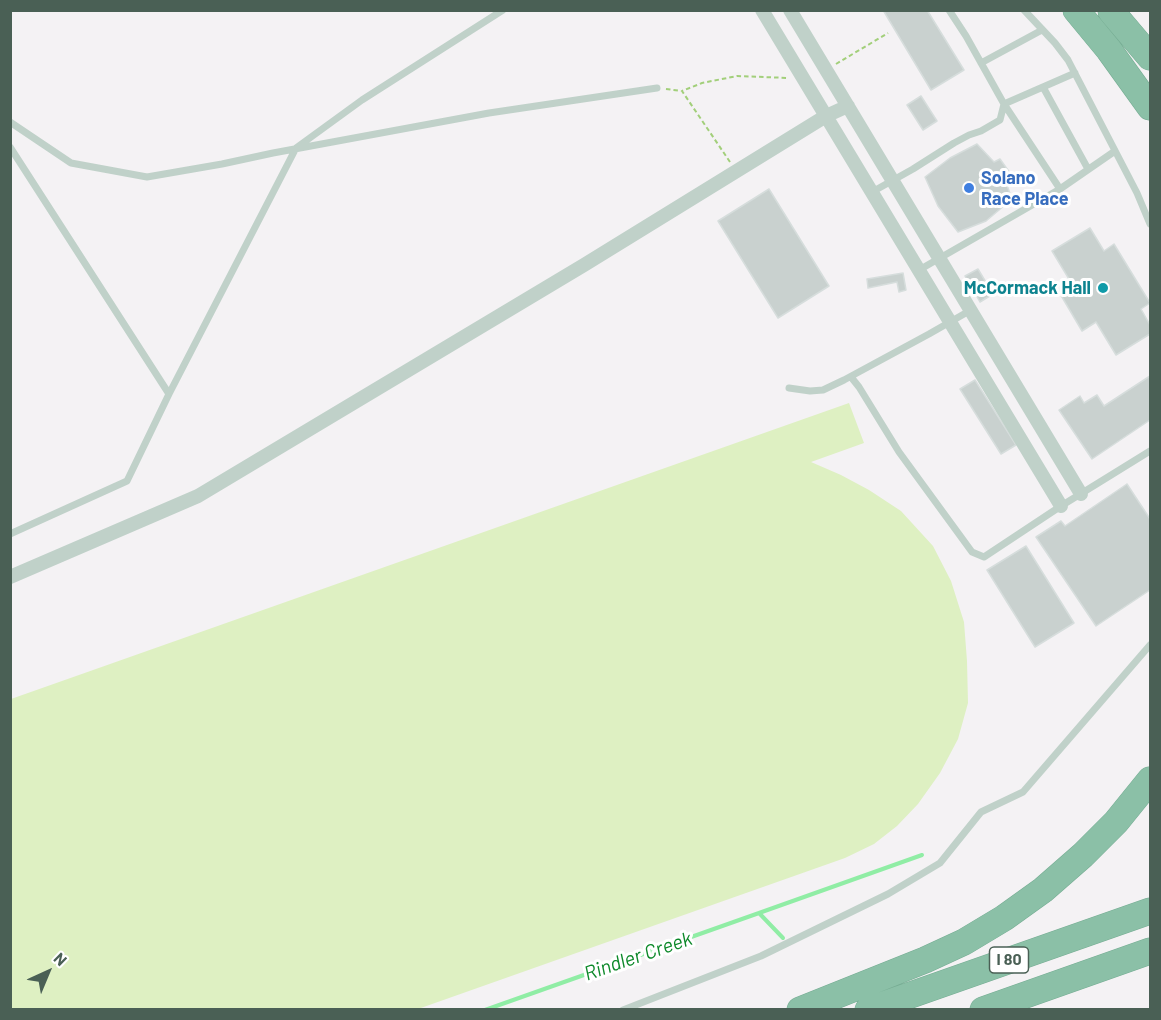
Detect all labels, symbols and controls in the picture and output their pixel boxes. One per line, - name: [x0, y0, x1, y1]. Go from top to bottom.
- place label: Solano Race Place: [981, 167, 1069, 210]
- marker: Solano Race Place: [962, 181, 976, 195]
- place label: McCormack Hall: [964, 277, 1091, 299]
- marker: McCormack Hall: [1096, 281, 1110, 295]
- water label: Rindler Creek: [581, 926, 695, 986]
- north arrow: [18, 942, 78, 1002]
- road number: I 80: [990, 947, 1028, 973]
- text: N: [50, 948, 71, 969]

